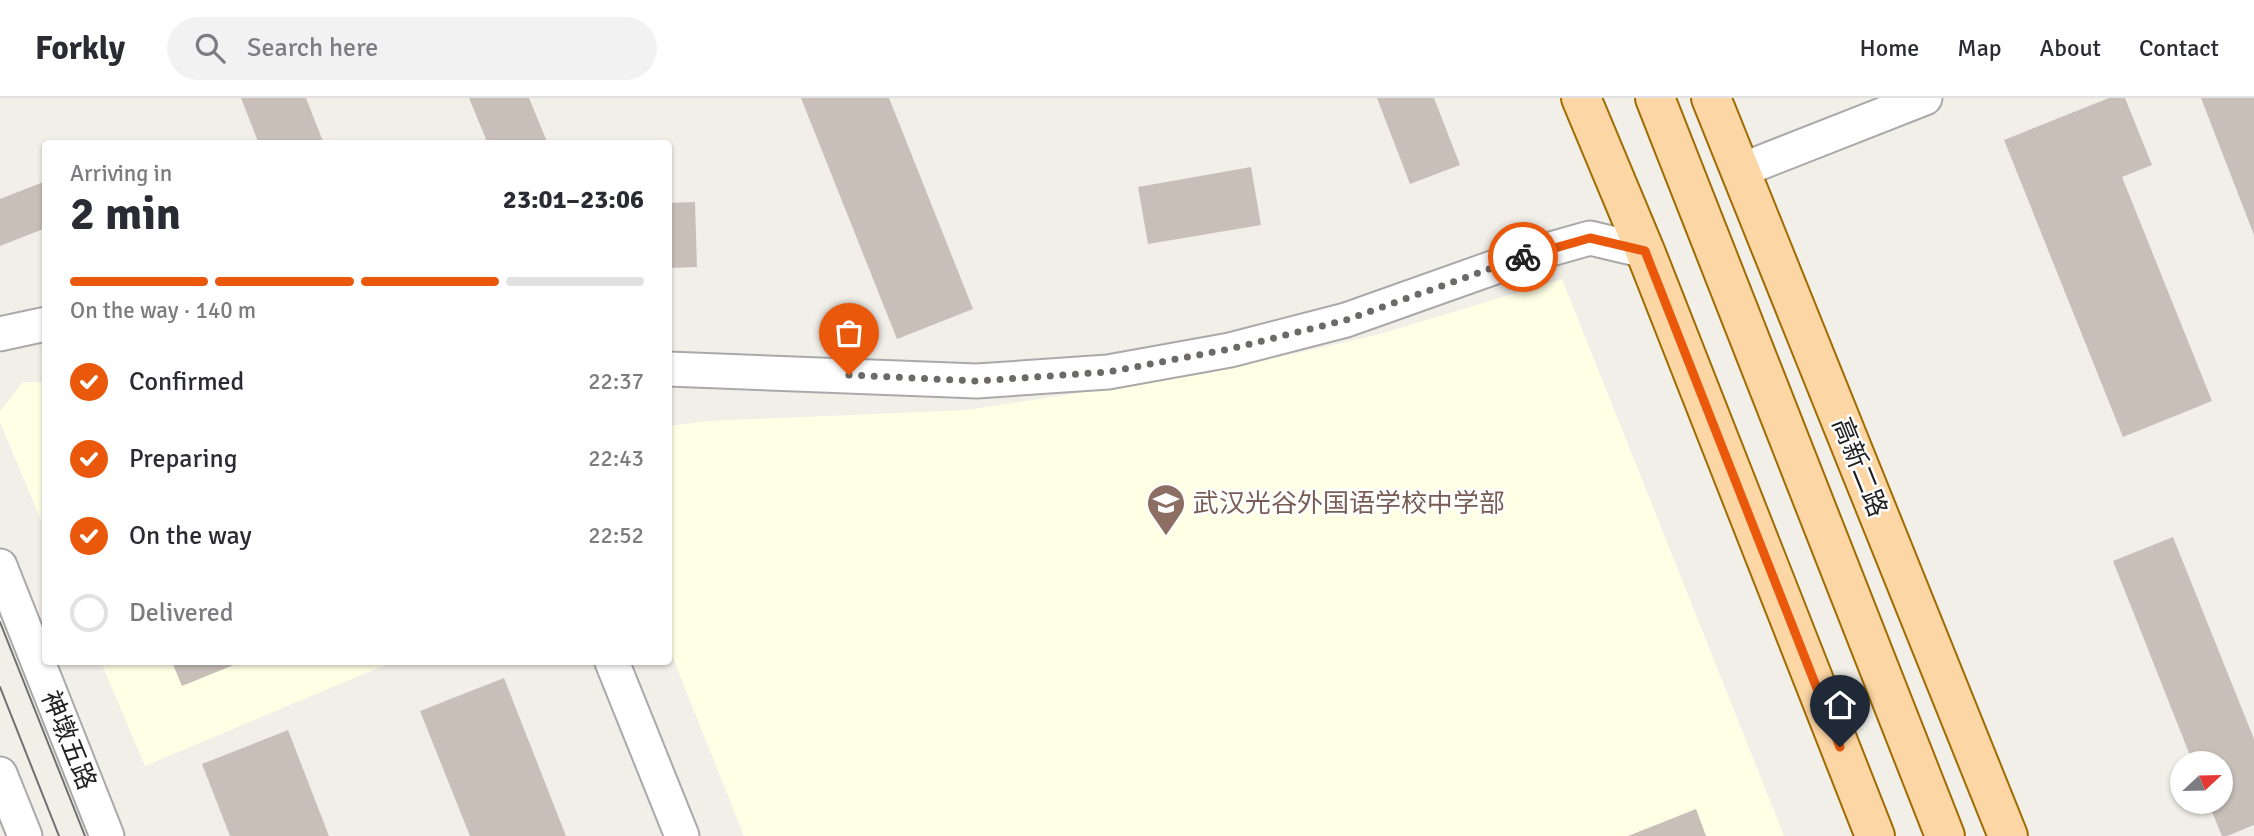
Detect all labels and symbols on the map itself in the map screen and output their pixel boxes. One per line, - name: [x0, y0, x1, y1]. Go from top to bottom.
- courier: [1488, 222, 1558, 292]
- pin: [819, 303, 879, 375]
- street label: 高新二路: [1825, 413, 1893, 522]
- school or university icon: 武汉光谷外国语学校中学部: [1145, 482, 1187, 537]
- place label: 武汉光谷外国语学校中学部: [1193, 488, 1505, 520]
- pin: [1810, 675, 1870, 747]
- street label: 神墩五路: [34, 686, 102, 795]
- north arrow: [2170, 751, 2233, 814]

